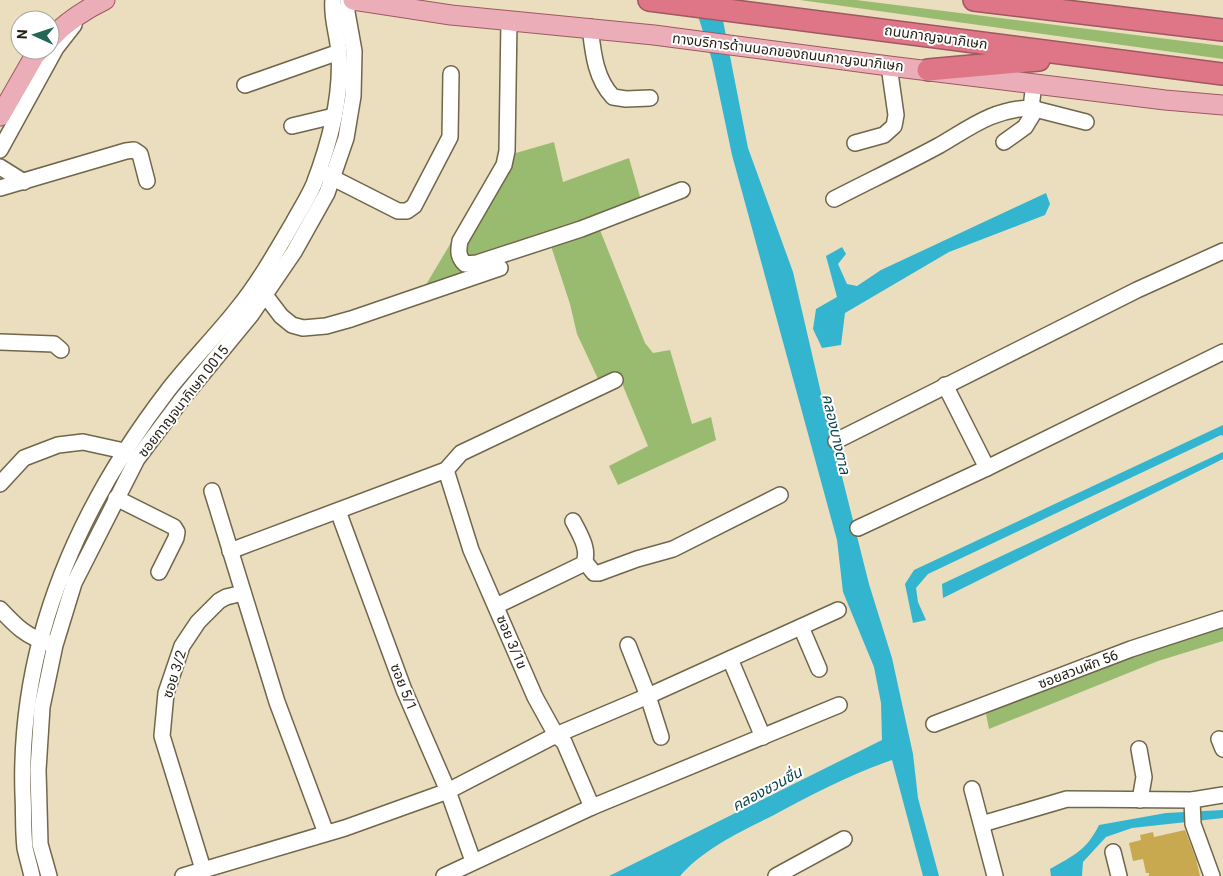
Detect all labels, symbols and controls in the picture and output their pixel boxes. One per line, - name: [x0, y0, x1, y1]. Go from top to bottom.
- north arrow: [10, 10, 60, 60]
- street label: ถนนกาญจนาภิเษก: [883, 22, 989, 52]
- text: N: [14, 29, 30, 40]
- street label: ทางบริการด้านนอกของถนนกาญจนาภิเษก: [671, 30, 905, 74]
- street label: ซอยกาญจนาภิเษก 0015: [134, 342, 232, 460]
- water label: คลองบางตาล: [818, 392, 854, 476]
- street label: ซอย 3/1ข: [494, 613, 530, 671]
- street label: ซอยสวนผัก 56: [1036, 646, 1120, 692]
- street label: ซอย 3/2: [159, 648, 189, 700]
- street label: ซอย 5/1: [387, 661, 421, 713]
- water label: คลองชวนชื่น: [728, 761, 806, 815]

